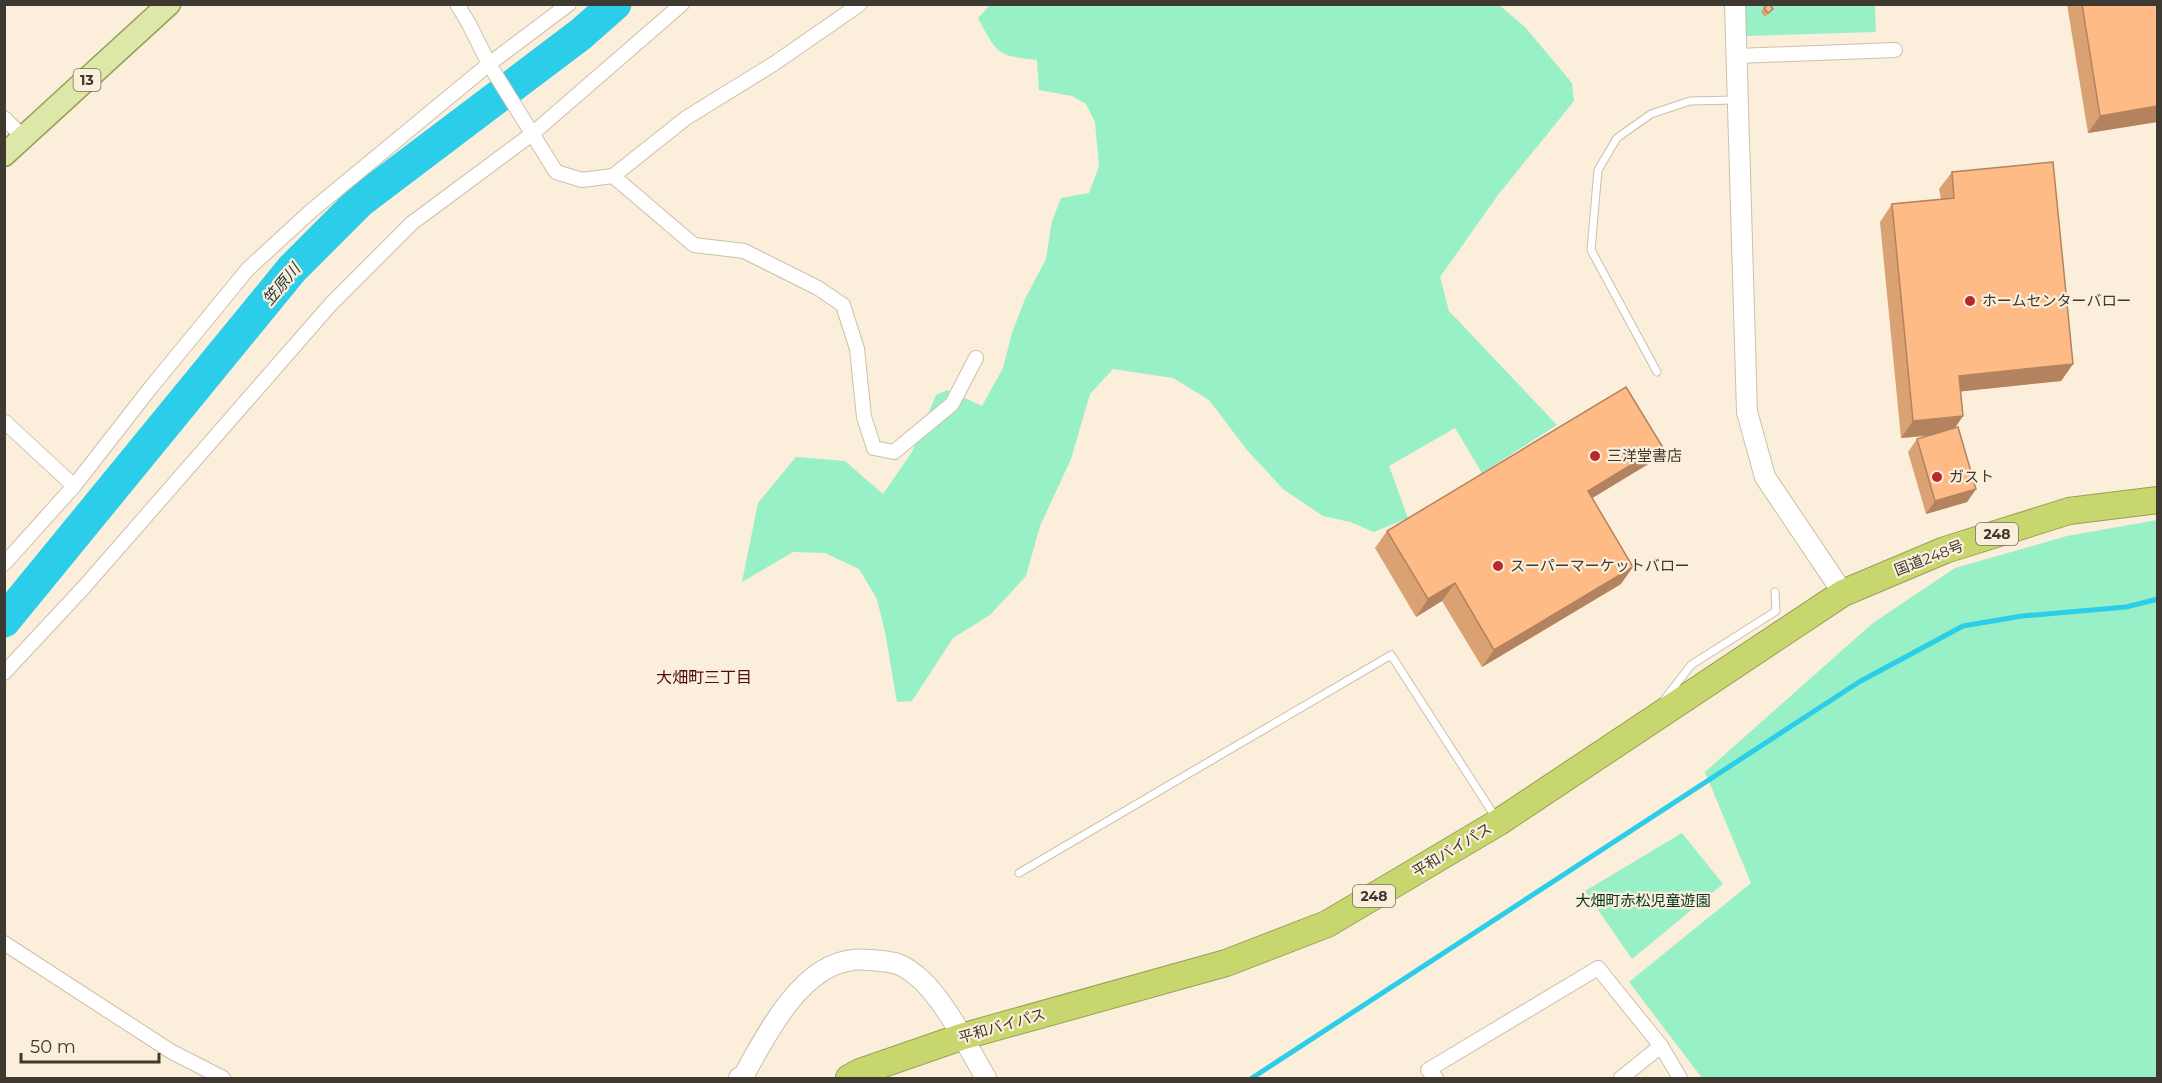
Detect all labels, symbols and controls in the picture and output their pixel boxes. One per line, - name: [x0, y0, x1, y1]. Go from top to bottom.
- road number: 13: [74, 69, 100, 91]
- water label: 笠原川: [259, 258, 305, 309]
- place label: ホームセンターバロー: [1982, 291, 2131, 310]
- marker: ホームセンターバロー: [1963, 294, 1977, 308]
- place label: 三洋堂書店: [1607, 446, 1682, 465]
- marker: 三洋堂書店: [1588, 449, 1602, 463]
- place label: ガスト: [1949, 467, 1994, 486]
- marker: ガスト: [1930, 470, 1944, 484]
- road number: 248: [1976, 523, 2018, 545]
- street label: 国道248号: [1891, 536, 1966, 579]
- place label: スーパーマーケットバロー: [1510, 556, 1690, 575]
- marker: スーパーマーケットバロー: [1491, 559, 1505, 573]
- district label: 大畑町三丁目: [656, 668, 752, 687]
- street label: 平和バイパス: [1408, 818, 1495, 881]
- road number: 248: [1353, 885, 1395, 907]
- park label: 大畑町赤松児童遊園: [1575, 891, 1711, 910]
- street label: 平和バイパス: [956, 1004, 1048, 1047]
- scale bar: [21, 1026, 159, 1064]
- text: 50 m: [30, 1036, 76, 1058]

